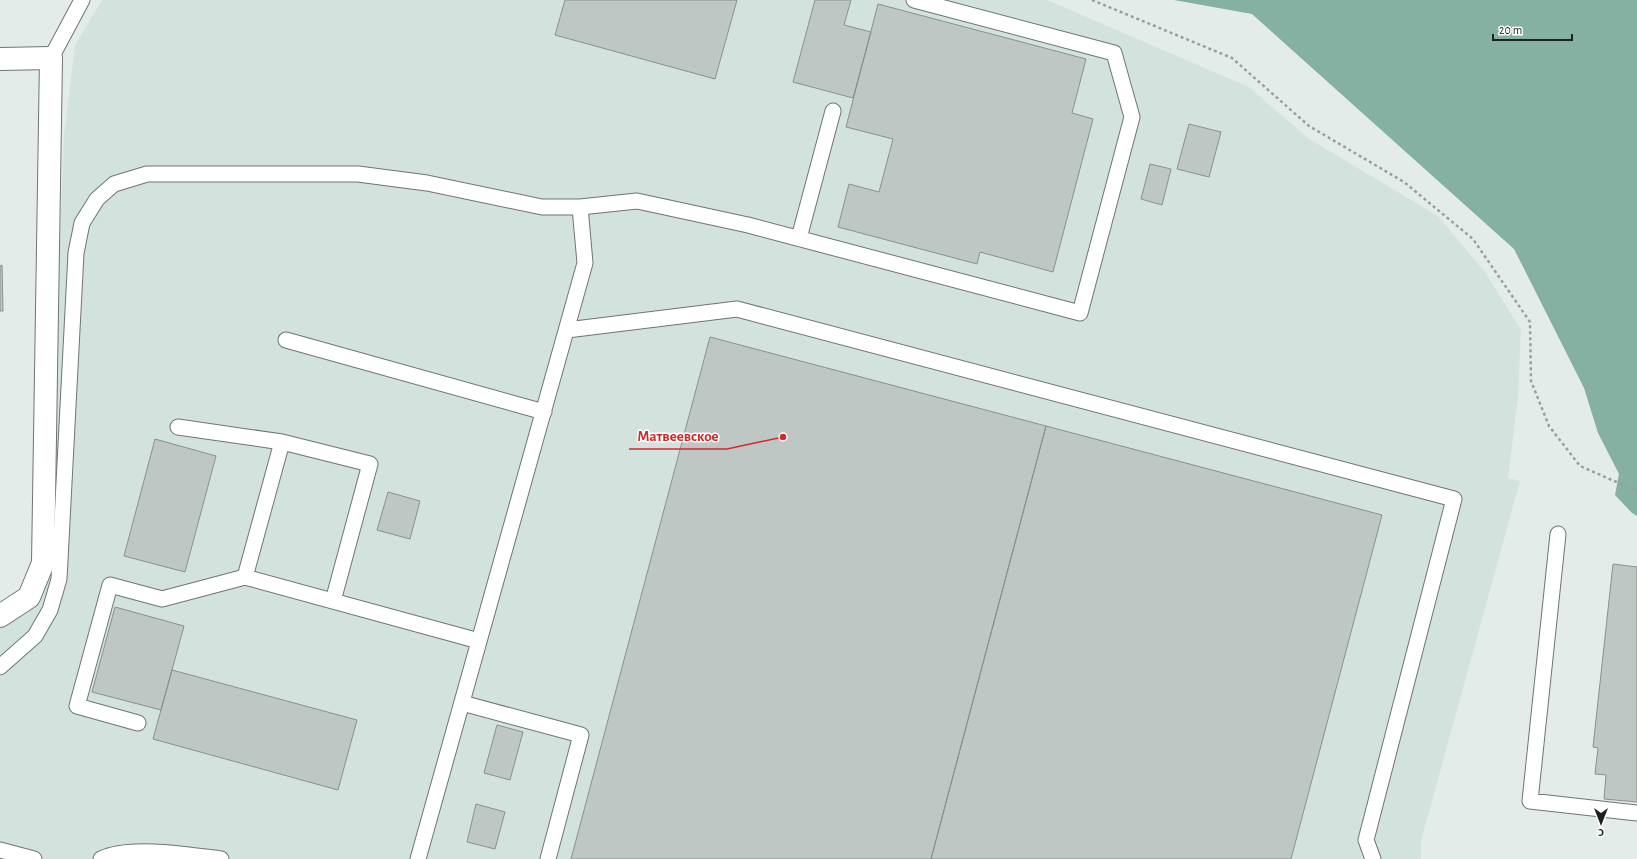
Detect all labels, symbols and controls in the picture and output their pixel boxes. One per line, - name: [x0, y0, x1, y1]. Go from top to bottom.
- scale bar: [1493, 16, 1572, 42]
- text: 20 m: [1499, 24, 1522, 36]
- callout: Матвеевское: [629, 422, 727, 449]
- text: Матвеевское: [637, 429, 719, 444]
- north arrow: [1581, 803, 1621, 843]
- text: С: [1598, 827, 1604, 838]

